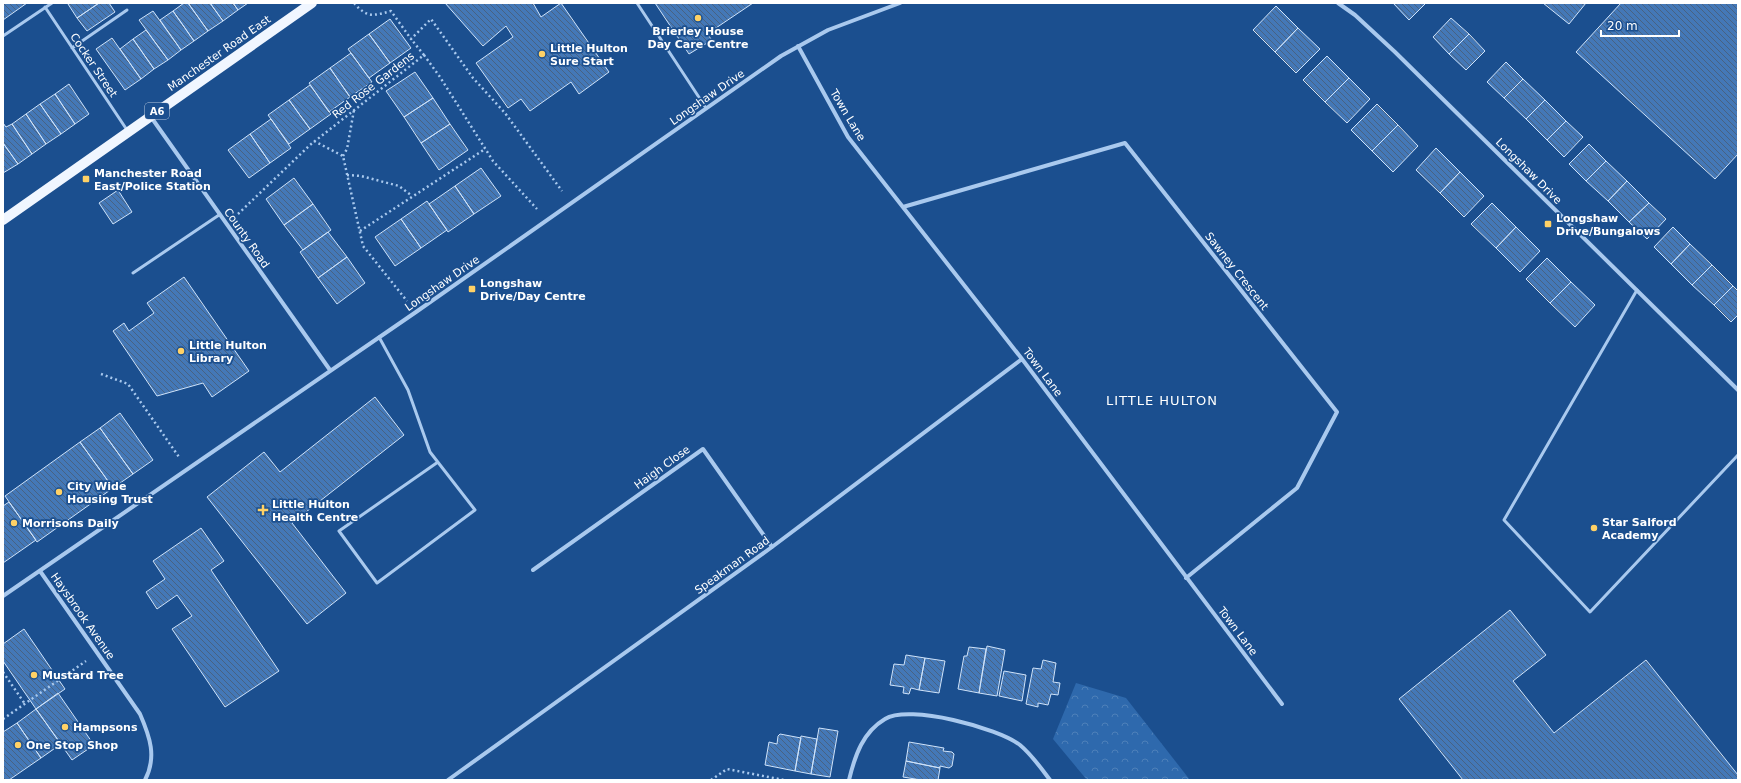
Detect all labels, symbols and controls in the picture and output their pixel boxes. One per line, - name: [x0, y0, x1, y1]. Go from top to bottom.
- scale bar: [1601, 12, 1679, 38]
- street label: Manchester Road East: [165, 13, 274, 94]
- marker: Brierley House Day Care Centre: [693, 13, 703, 23]
- text: 20 m: [1607, 19, 1638, 33]
- place label: Brierley House Day Care Centre: [648, 25, 748, 51]
- street label: Cocker Street: [67, 31, 120, 100]
- place label: Little Hulton Sure Start: [550, 42, 628, 68]
- street label: Red Rose Gardens: [330, 49, 417, 121]
- marker: Little Hulton Sure Start: [537, 49, 547, 59]
- street label: Longshaw Drive: [668, 67, 747, 128]
- street label: Town Lane: [827, 86, 868, 144]
- road number: A6: [145, 103, 169, 119]
- street label: Longshaw Drive: [1493, 136, 1564, 207]
- place label: Manchester Road East/Police Station: [94, 167, 211, 193]
- marker: Manchester Road East/Police Station: [81, 174, 91, 184]
- street label: County Road: [221, 206, 272, 271]
- place label: Longshaw Drive/Bungalows: [1556, 212, 1661, 238]
- marker: Longshaw Drive/Bungalows: [1543, 219, 1553, 229]
- street label: Sawney Crescent: [1202, 230, 1271, 313]
- street label: Longshaw Drive: [403, 253, 482, 314]
- place label: Longshaw Drive/Day Centre: [480, 277, 586, 303]
- marker: Longshaw Drive/Day Centre: [467, 284, 477, 294]
- place label: Little Hulton Library: [189, 339, 267, 365]
- street label: Town Lane: [1019, 345, 1065, 399]
- marker: Little Hulton Library: [176, 346, 186, 356]
- district label: LITTLE HULTON: [1106, 393, 1218, 408]
- street label: Haigh Close: [632, 443, 693, 492]
- place label: City Wide Housing Trust: [67, 480, 153, 506]
- marker: City Wide Housing Trust: [54, 487, 64, 497]
- place label: Little Hulton Health Centre: [272, 498, 358, 524]
- marker: Little Hulton Health Centre: [257, 504, 269, 516]
- place label: Star Salford Academy: [1602, 516, 1677, 542]
- place label: Morrisons Daily: [22, 517, 119, 530]
- marker: Morrisons Daily: [9, 518, 19, 528]
- marker: Star Salford Academy: [1589, 523, 1599, 533]
- street label: Speakman Road: [692, 534, 772, 597]
- street label: Haysbrook Avenue: [48, 570, 118, 662]
- street label: Town Lane: [1214, 604, 1260, 658]
- place label: Mustard Tree: [42, 669, 124, 682]
- marker: Mustard Tree: [29, 670, 39, 680]
- place label: Hampsons: [73, 721, 138, 734]
- marker: Hampsons: [60, 722, 70, 732]
- place label: One Stop Shop: [26, 739, 118, 752]
- marker: One Stop Shop: [13, 740, 23, 750]

